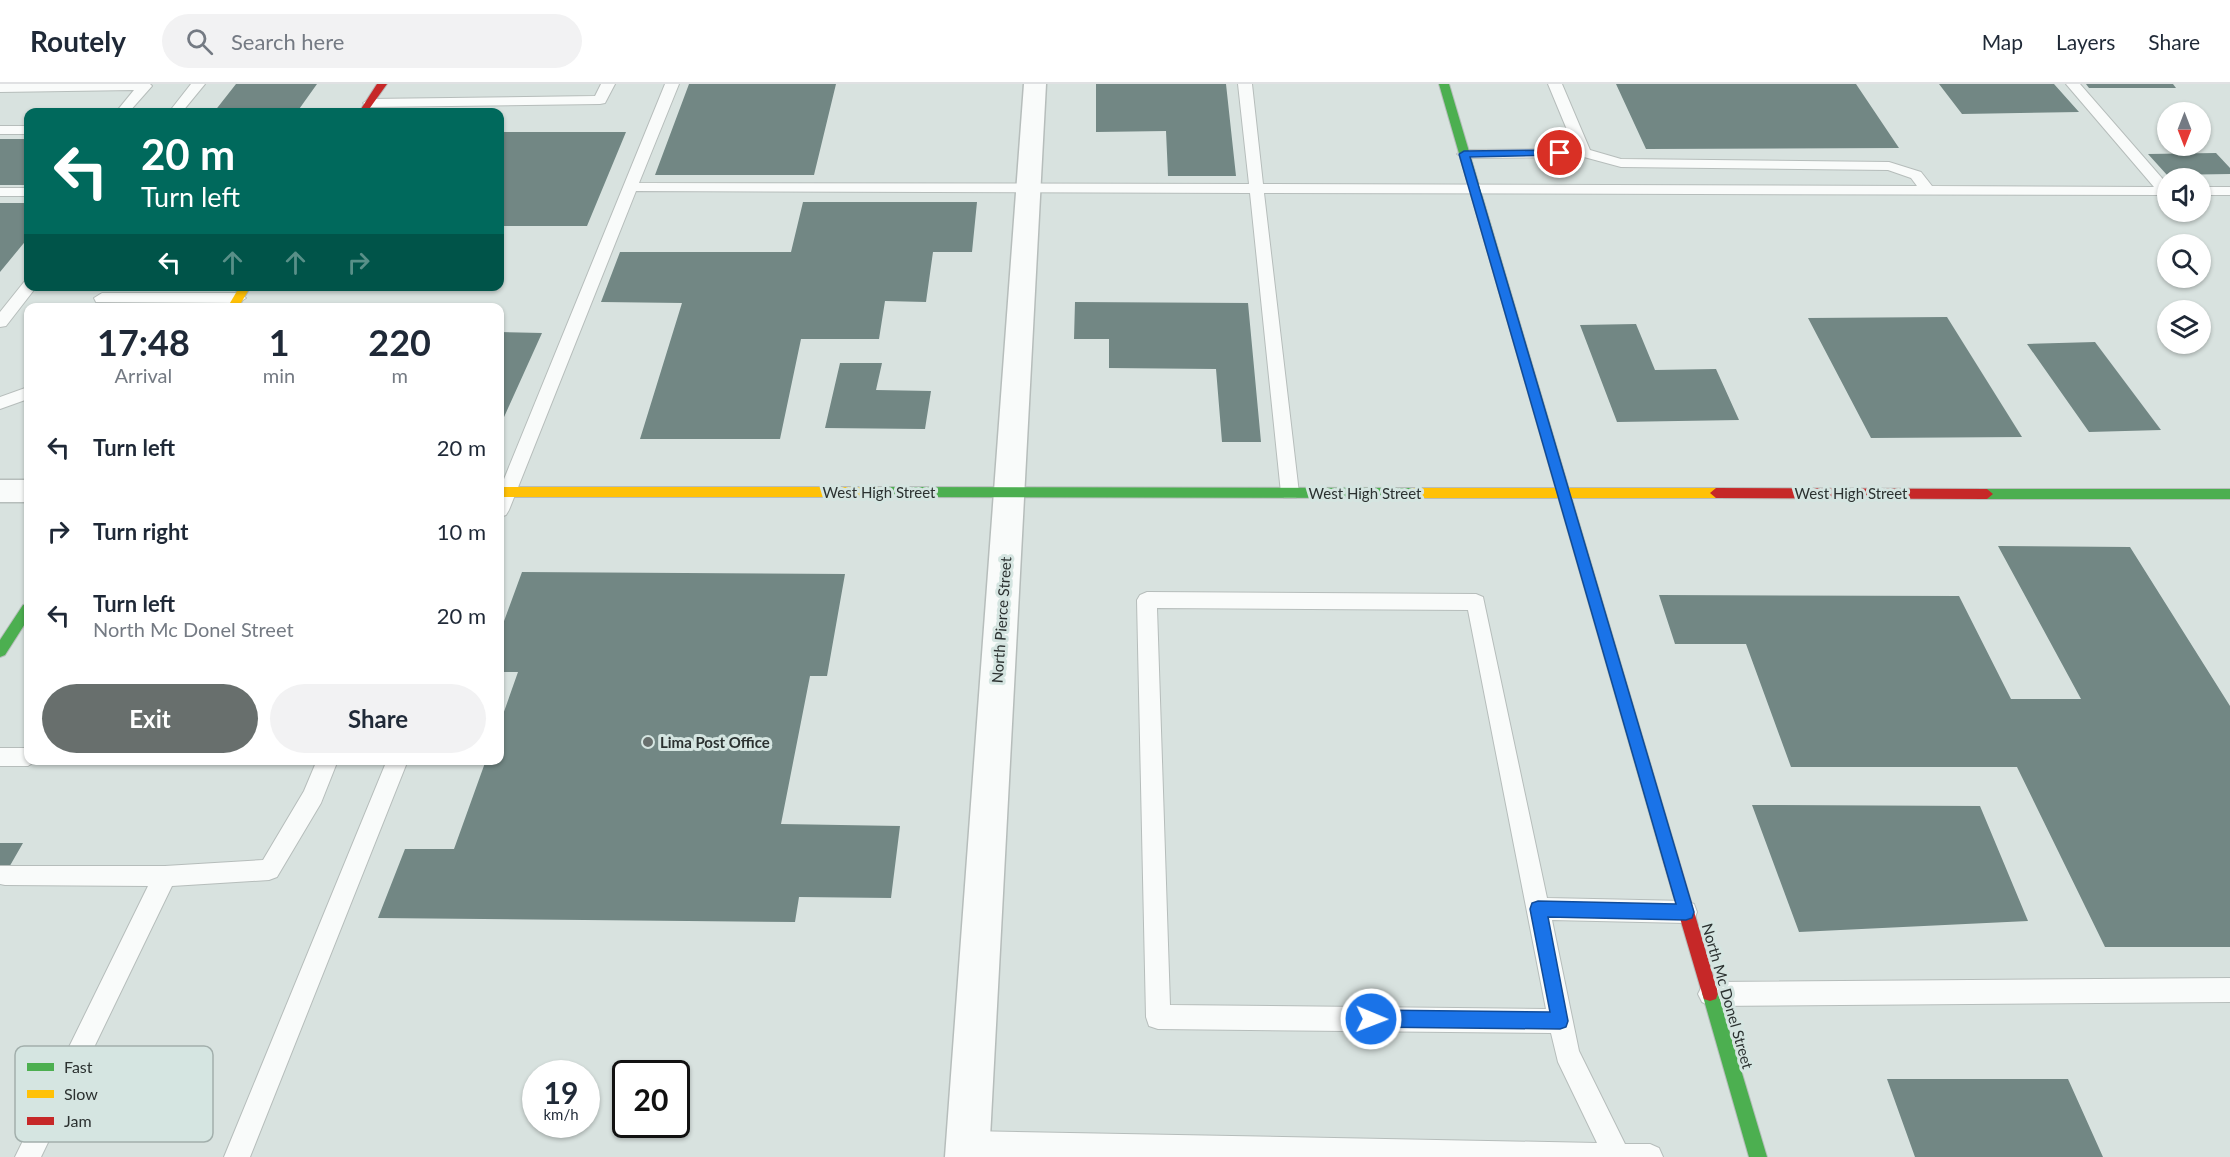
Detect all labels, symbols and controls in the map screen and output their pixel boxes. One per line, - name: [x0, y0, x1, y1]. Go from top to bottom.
- search box: [162, 14, 582, 68]
- text: Routely: [30, 24, 126, 58]
- icon: search: [183, 25, 216, 58]
- text: Search here: [231, 28, 344, 55]
- text: Map: [1982, 29, 2023, 54]
- text: Layers: [2056, 29, 2115, 54]
- text: Share: [2148, 29, 2200, 54]
- north arrow: [2157, 102, 2211, 156]
- map controls: [2157, 102, 2211, 354]
- pin: [1534, 127, 1585, 178]
- text: 20 m: [141, 129, 235, 179]
- icon: left: [42, 132, 120, 210]
- icon: arrive: [1543, 136, 1576, 169]
- button: sound: [2157, 168, 2211, 222]
- text: Turn left: [141, 180, 240, 213]
- button: search: [2157, 234, 2211, 288]
- icon: left: [153, 246, 186, 279]
- icon: ahead: [216, 246, 249, 279]
- icon: ahead: [279, 246, 312, 279]
- icon: right: [342, 246, 375, 279]
- button: layers: [2157, 300, 2211, 354]
- text: 17:48: [97, 320, 190, 364]
- text: 1: [269, 320, 290, 364]
- text: 220: [368, 320, 431, 364]
- text: Arrival: [115, 363, 172, 387]
- text: min: [263, 363, 295, 387]
- text: m: [391, 363, 408, 387]
- icon: left: [42, 431, 75, 464]
- text: Turn left: [93, 434, 175, 461]
- text: 20 m: [437, 434, 486, 461]
- street label: West High Street: [823, 483, 936, 501]
- street label: West High Street: [1309, 484, 1422, 502]
- street label: West High Street: [1795, 484, 1908, 502]
- icon: right: [42, 515, 75, 548]
- text: Turn right: [93, 518, 188, 545]
- text: 10 m: [437, 518, 486, 545]
- street label: North Pierce Street: [988, 556, 1014, 684]
- text: Turn left: [93, 590, 175, 617]
- icon: left: [42, 599, 75, 632]
- text: 20 m: [437, 602, 486, 629]
- text: North Mc Donel Street: [93, 617, 294, 641]
- button: Exit: [42, 684, 258, 753]
- button: Share: [270, 684, 486, 753]
- place label: Lima Post Office: [660, 733, 770, 751]
- marker: Lima Post Office: [641, 735, 655, 749]
- street label: North Mc Donel Street: [1699, 921, 1758, 1071]
- position arrow: [1339, 987, 1403, 1051]
- legend: [15, 1046, 213, 1142]
- text: Fast: [64, 1057, 93, 1076]
- speed limit sign: 20: [612, 1060, 690, 1138]
- text: 19: [544, 1074, 578, 1110]
- text: Slow: [64, 1084, 98, 1103]
- text: km/h: [543, 1105, 579, 1123]
- text: Jam: [64, 1111, 92, 1130]

